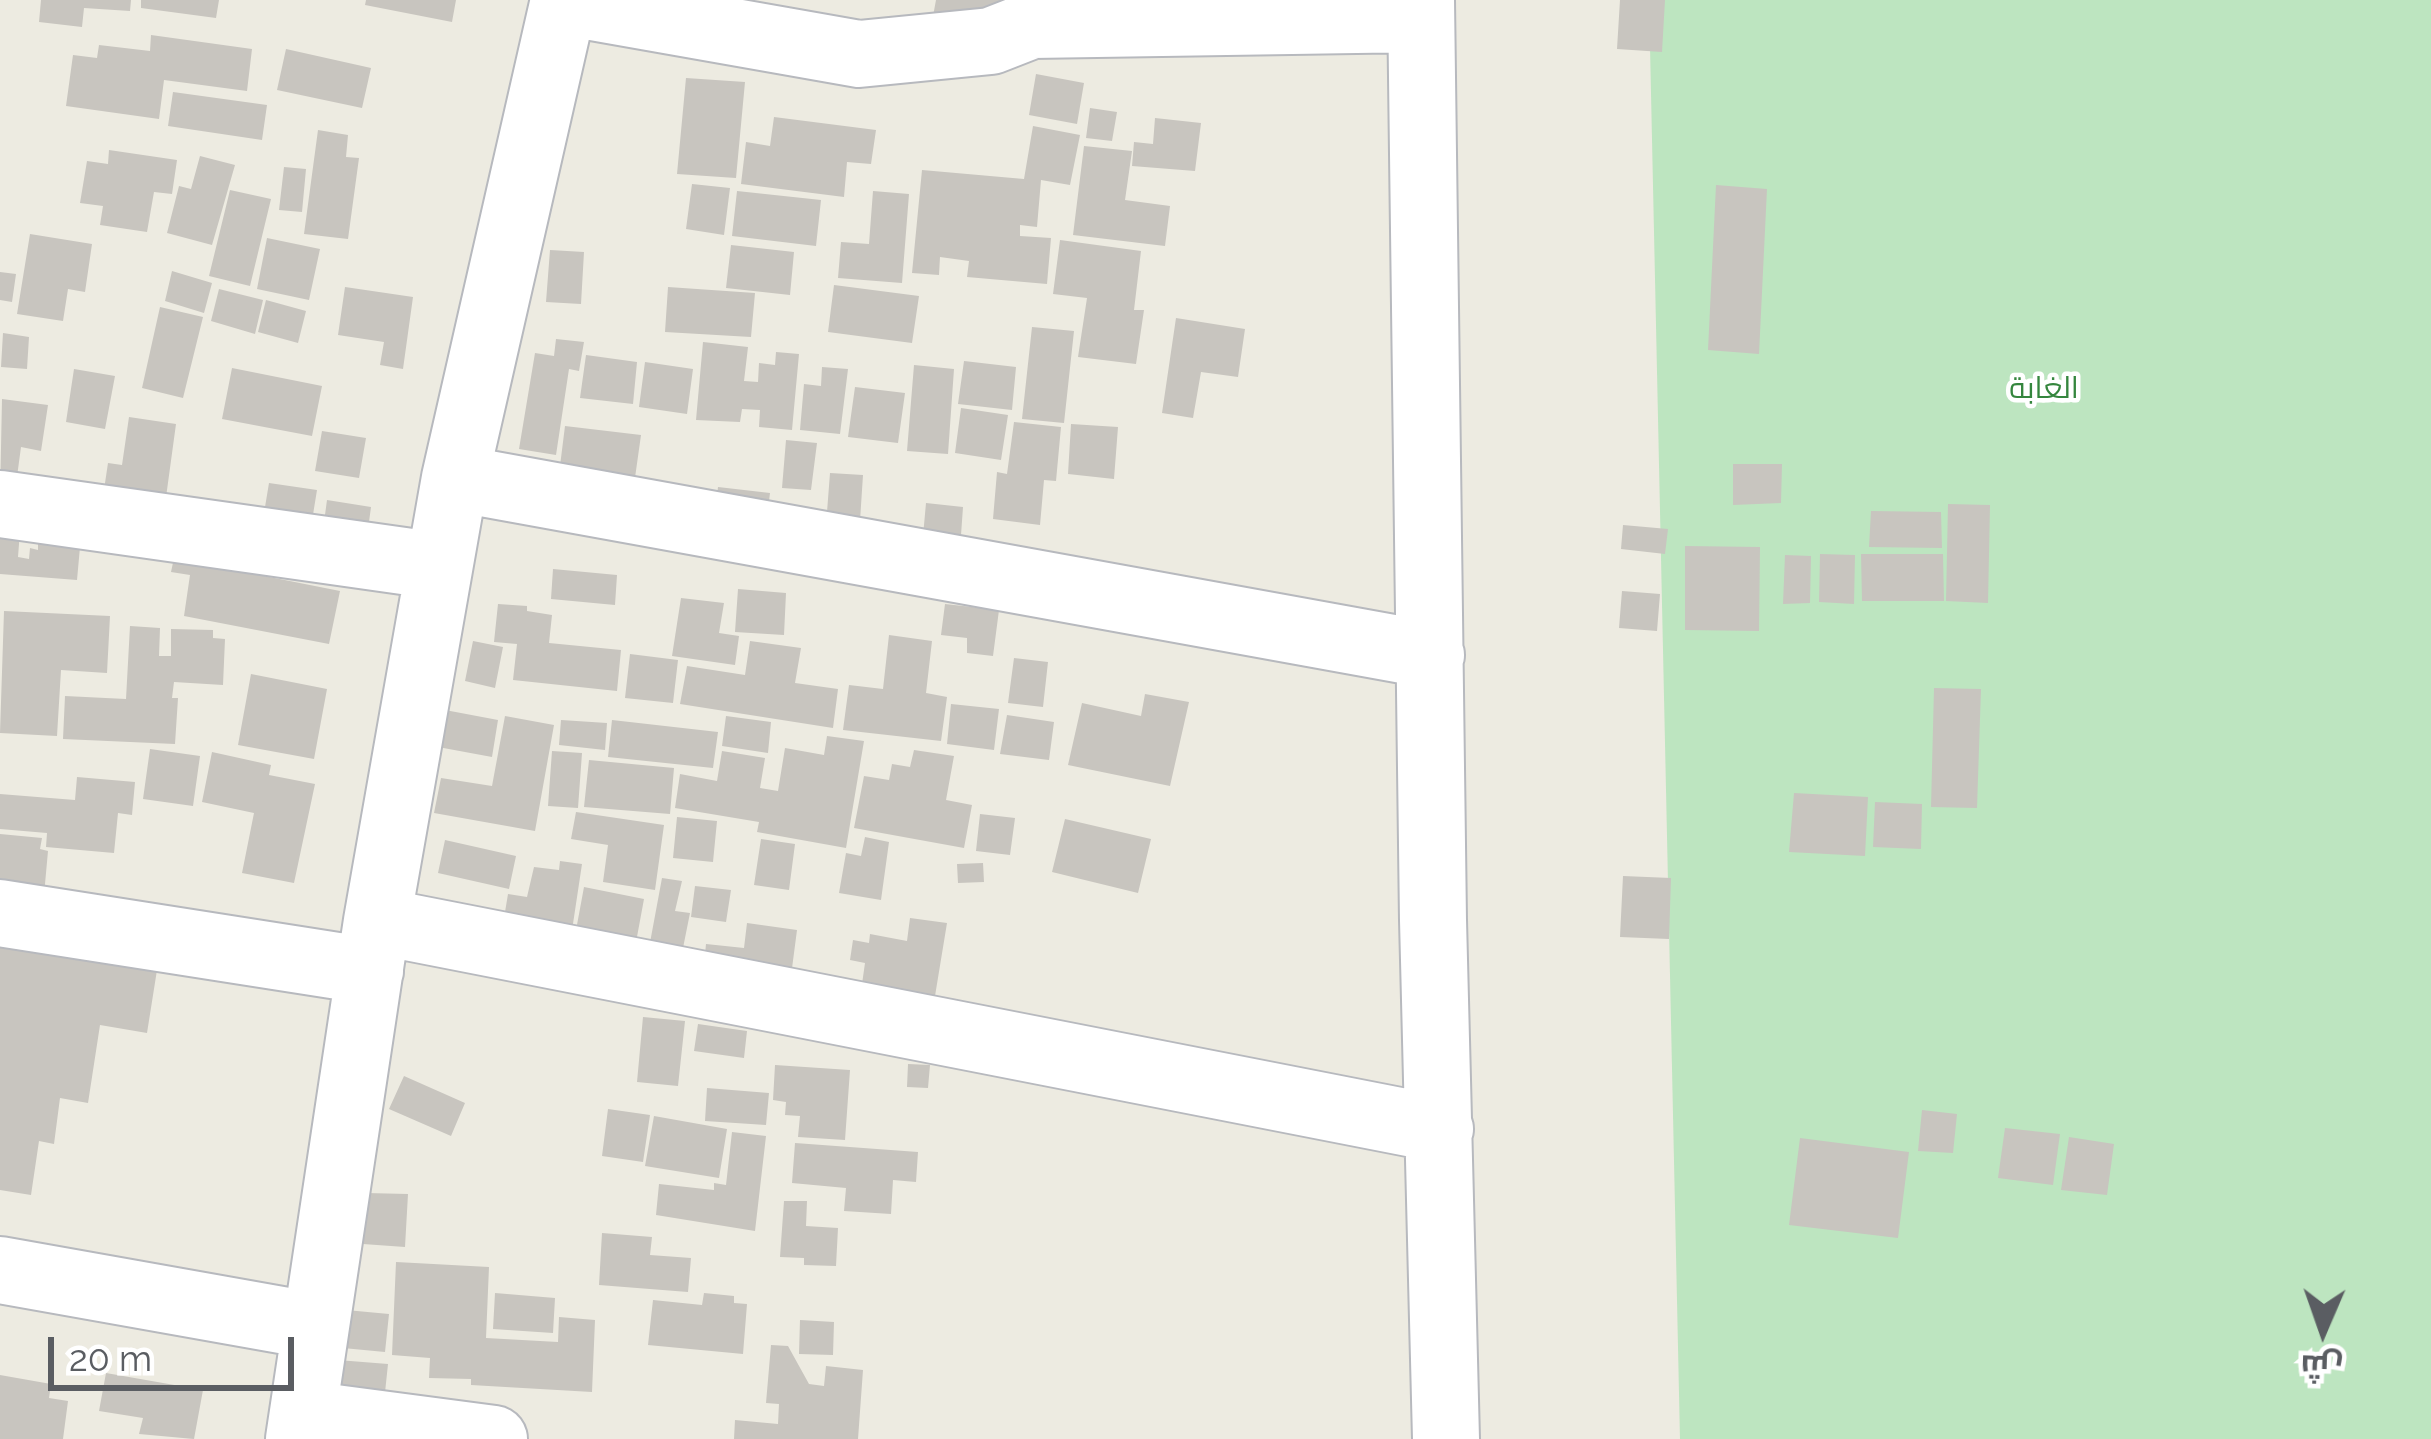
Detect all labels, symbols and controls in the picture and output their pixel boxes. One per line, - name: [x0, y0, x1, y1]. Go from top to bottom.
- park label: الغابة: [2009, 371, 2079, 407]
- north arrow: [2263, 1271, 2383, 1391]
- scale bar: [54, 1313, 300, 1387]
- text: 20 m: [69, 1337, 152, 1379]
- text: ش: [2300, 1347, 2344, 1388]

